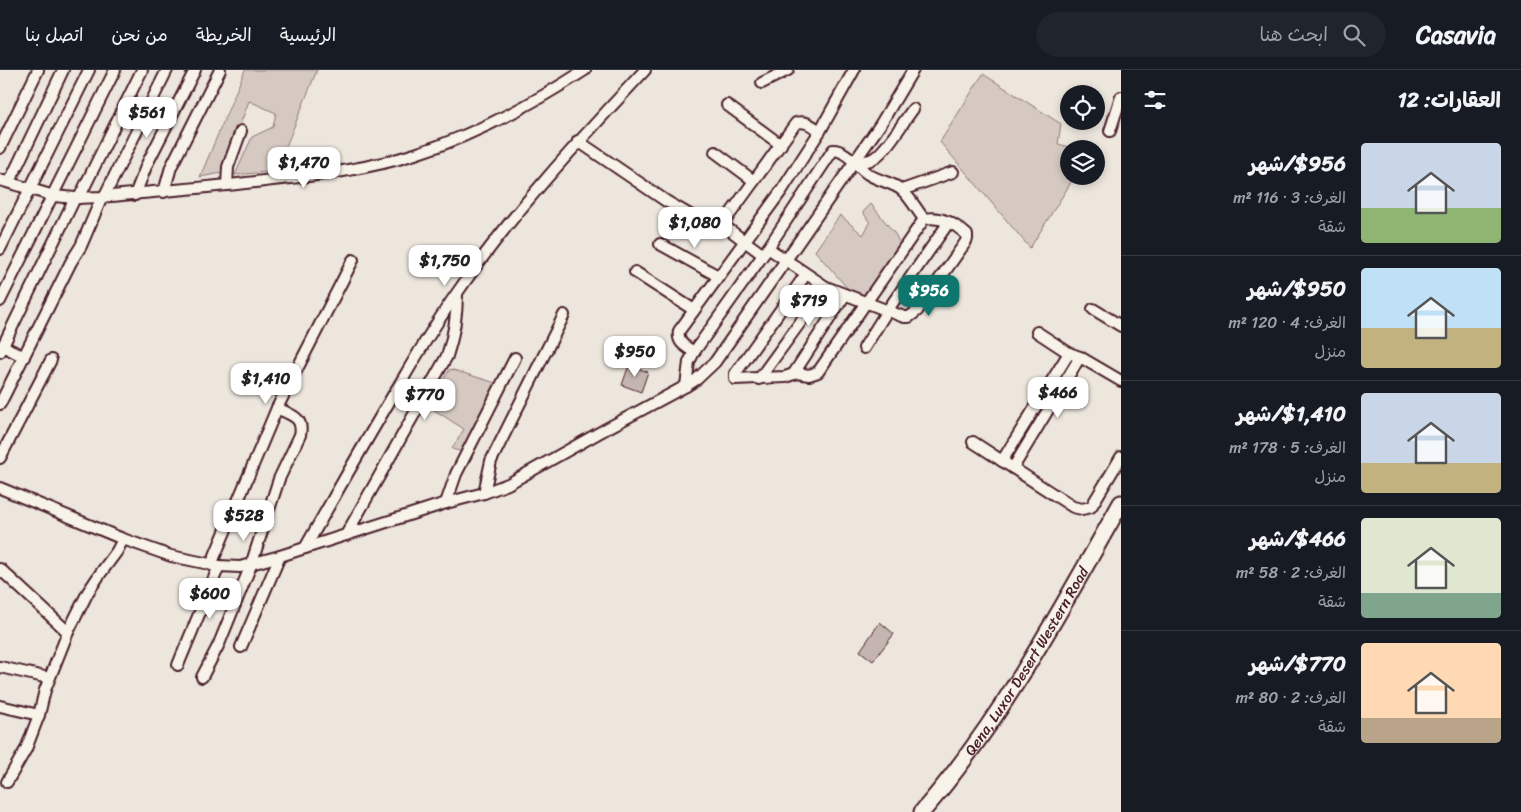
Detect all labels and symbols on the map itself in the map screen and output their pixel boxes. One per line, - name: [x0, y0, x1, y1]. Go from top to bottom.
- pin: $561: [117, 97, 177, 139]
- pin: $1,470: [263, 146, 345, 189]
- pin: $1,080: [654, 206, 736, 249]
- pin: $1,750: [404, 244, 486, 287]
- pin: $956: [899, 274, 959, 317]
- pin: $719: [779, 284, 839, 327]
- pin: $950: [605, 336, 665, 378]
- pin: $1,410: [225, 362, 307, 405]
- pin: $466: [1028, 376, 1088, 419]
- pin: $770: [395, 378, 455, 421]
- pin: $528: [214, 500, 274, 542]
- street label: Qena, Luxor Desert Western Road: [958, 561, 1096, 761]
- pin: $600: [180, 578, 240, 620]

